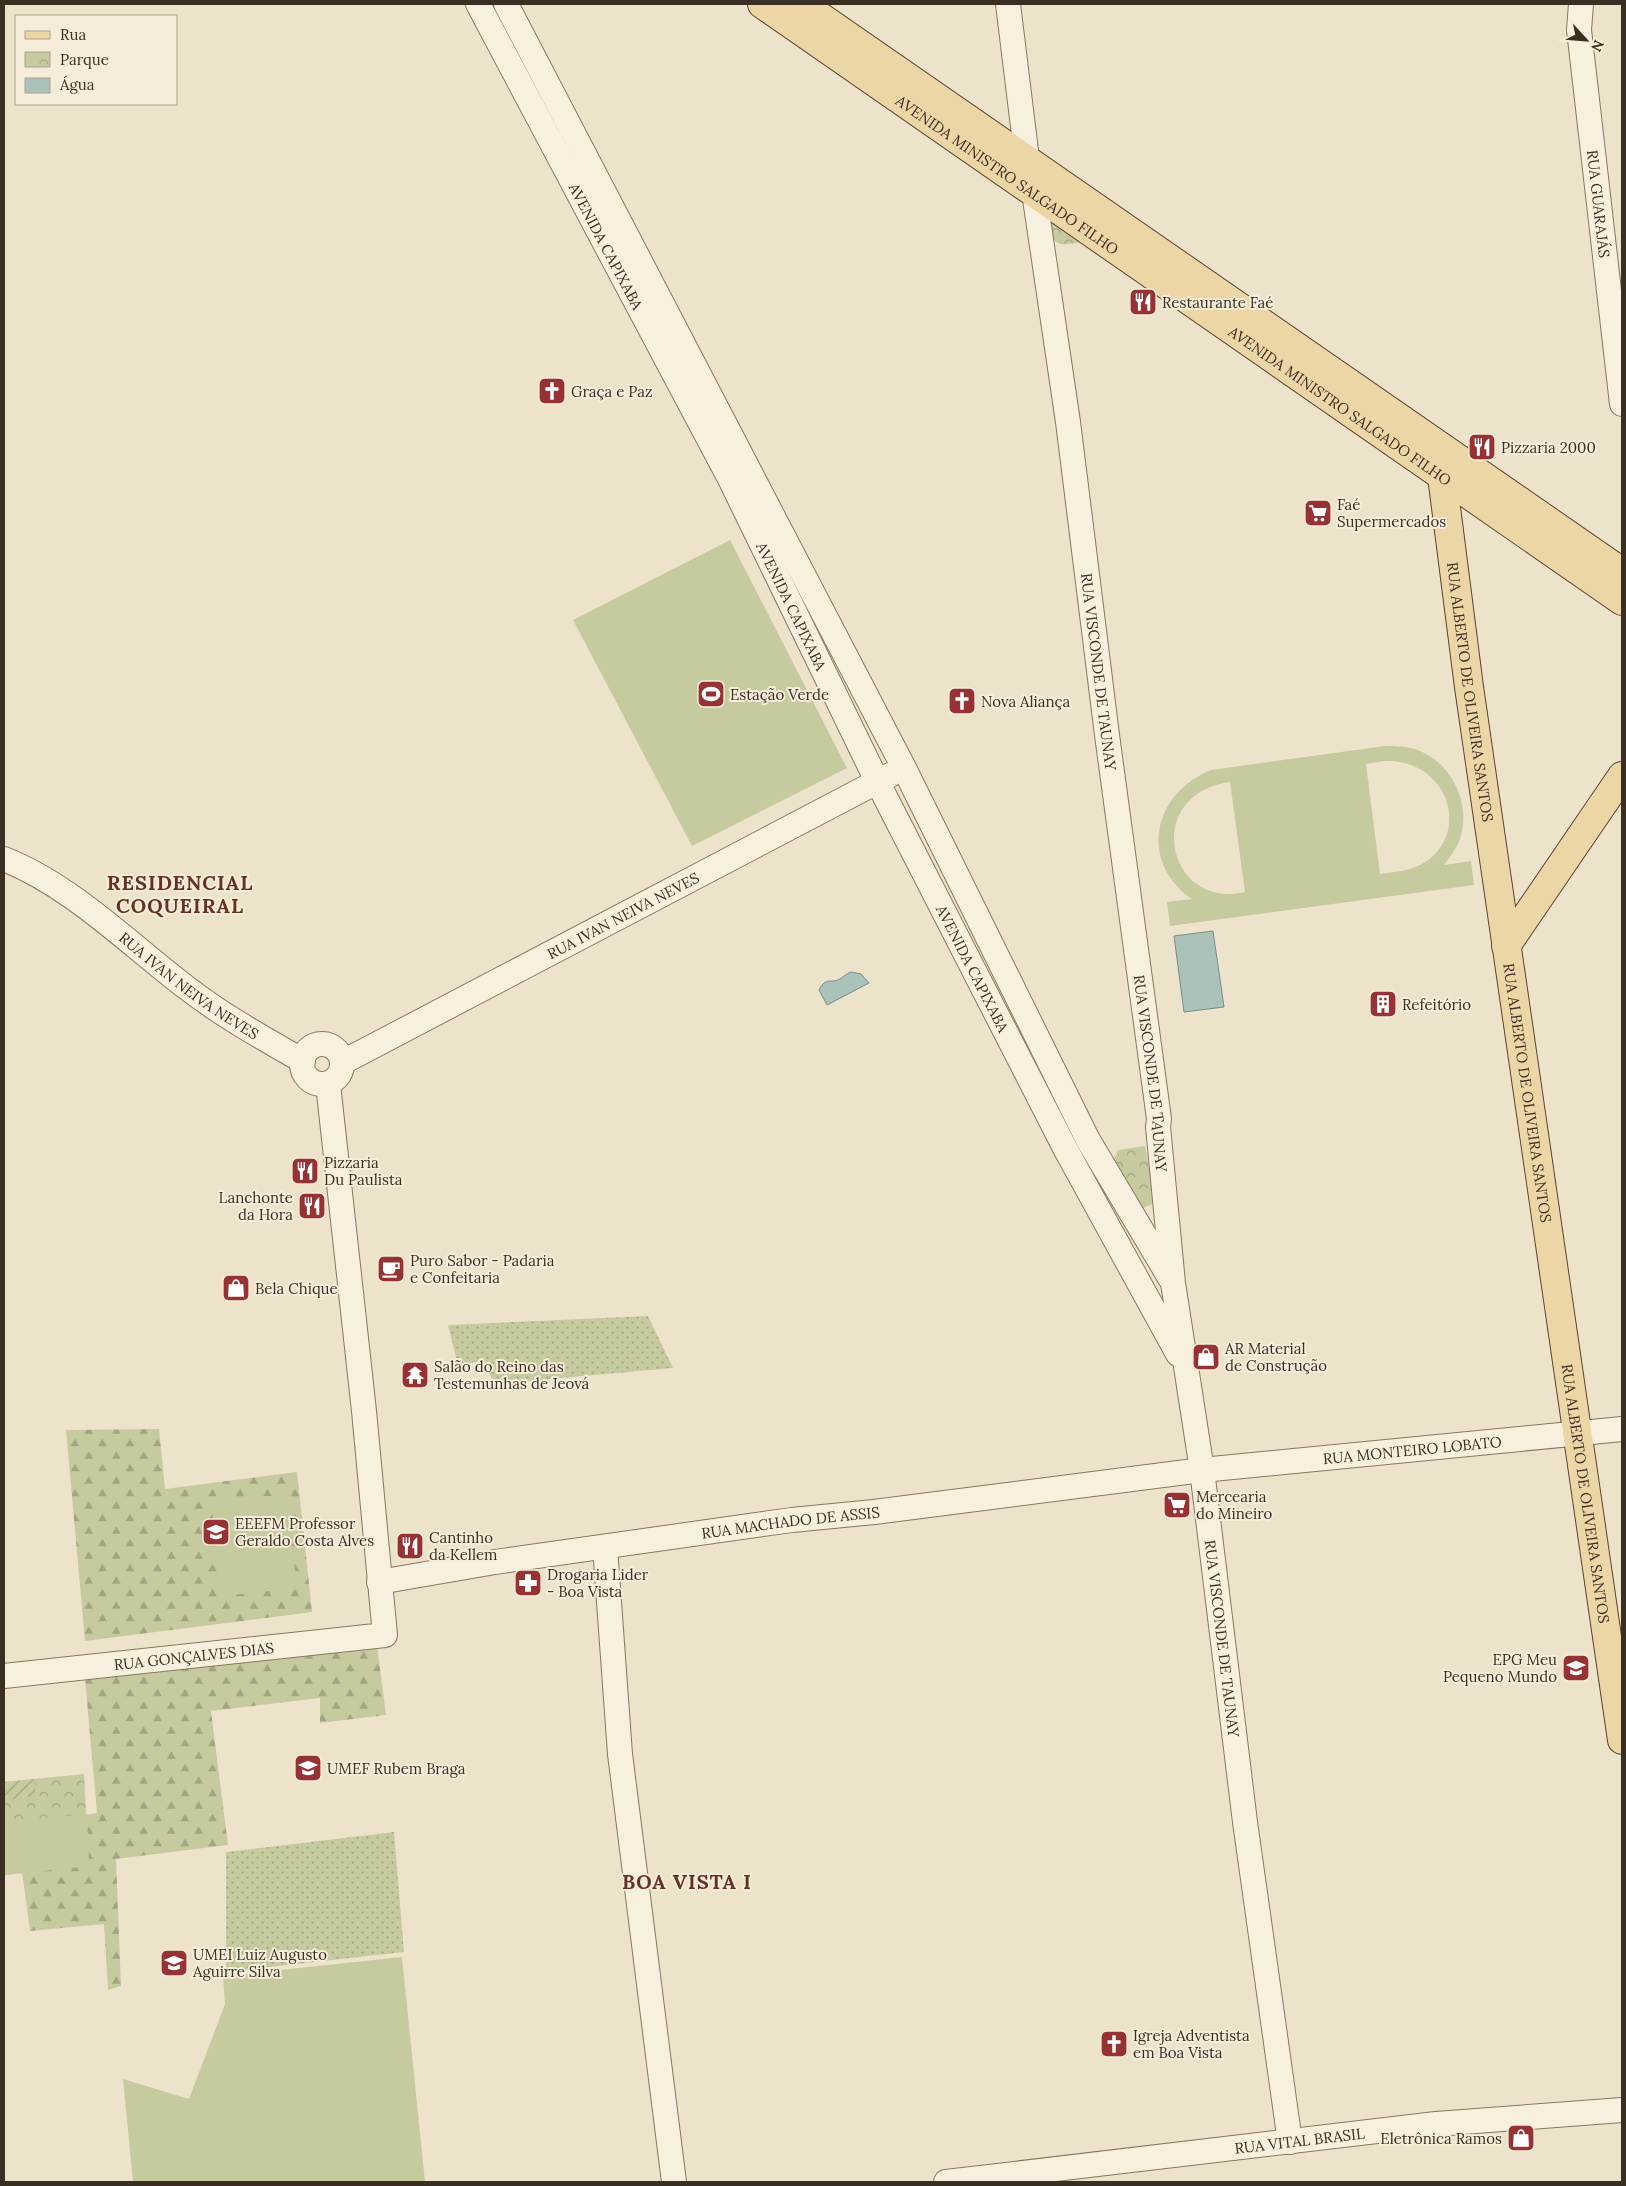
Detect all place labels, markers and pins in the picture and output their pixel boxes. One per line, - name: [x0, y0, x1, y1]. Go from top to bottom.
- restaurant icon: Restaurante Faé: [1128, 287, 1158, 317]
- place label: Restaurante Faé: [1162, 293, 1273, 312]
- church icon: Graça e Paz: [537, 376, 567, 406]
- place label: Graça e Paz: [571, 382, 653, 401]
- restaurant icon: Pizzaria 2000: [1467, 432, 1497, 462]
- place label: Pizzaria 2000: [1501, 438, 1596, 457]
- place label: Faé Supermercados: [1337, 495, 1446, 531]
- supermarket icon: Faé Supermercados: [1303, 498, 1333, 528]
- sports icon: Estação Verde: [696, 679, 726, 709]
- place label: Estação Verde: [730, 685, 829, 704]
- church icon: Nova Aliança: [947, 686, 977, 716]
- place label: Nova Aliança: [981, 692, 1071, 711]
- building icon: Refeitório: [1368, 989, 1398, 1019]
- place label: Refeitório: [1402, 995, 1471, 1014]
- place label: Pizzaria Du Paulista: [324, 1153, 403, 1189]
- restaurant icon: Pizzaria Du Paulista: [290, 1156, 320, 1186]
- place label: Lanchonte da Hora: [219, 1188, 293, 1224]
- restaurant icon: Lanchonte da Hora: [297, 1191, 327, 1221]
- place label: Puro Sabor - Padaria e Confeitaria: [410, 1251, 555, 1287]
- cafe icon: Puro Sabor - Padaria e Confeitaria: [376, 1254, 406, 1284]
- shop icon: Bela Chique: [221, 1273, 251, 1303]
- place label: Bela Chique: [255, 1279, 338, 1298]
- place label: AR Material de Construção: [1224, 1339, 1327, 1375]
- shop icon: AR Material de Construção: [1191, 1342, 1221, 1372]
- place label: Salão do Reino das Testemunhas de Jeová: [434, 1357, 590, 1393]
- temple icon: Salão do Reino das Testemunhas de Jeová: [400, 1360, 430, 1390]
- place label: Mercearia do Mineiro: [1196, 1487, 1273, 1523]
- supermarket icon: Mercearia do Mineiro: [1162, 1490, 1192, 1520]
- place label: EEEFM Professor Geraldo Costa Alves: [235, 1514, 374, 1550]
- school or university icon: EEEFM Professor Geraldo Costa Alves: [201, 1517, 231, 1547]
- place label: Cantinho da Kellem: [429, 1528, 498, 1564]
- restaurant icon: Cantinho da Kellem: [395, 1531, 425, 1561]
- place label: Drogaria Lider - Boa Vista: [547, 1565, 649, 1601]
- pharmacy icon: Drogaria Lider - Boa Vista: [513, 1568, 543, 1598]
- place label: EPG Meu Pequeno Mundo: [1443, 1650, 1557, 1686]
- school or university icon: EPG Meu Pequeno Mundo: [1561, 1653, 1591, 1683]
- school or university icon: UMEF Rubem Braga: [293, 1753, 323, 1783]
- place label: UMEF Rubem Braga: [327, 1759, 466, 1778]
- place label: UMEI Luiz Augusto Aguirre Silva: [192, 1945, 327, 1981]
- school or university icon: UMEI Luiz Augusto Aguirre Silva: [159, 1948, 189, 1978]
- place label: Igreja Adventista em Boa Vista: [1133, 2026, 1250, 2062]
- church icon: Igreja Adventista em Boa Vista: [1099, 2029, 1129, 2059]
- shop icon: Eletrônica Ramos: [1506, 2123, 1536, 2153]
- place label: Eletrônica Ramos: [1380, 2129, 1502, 2148]

